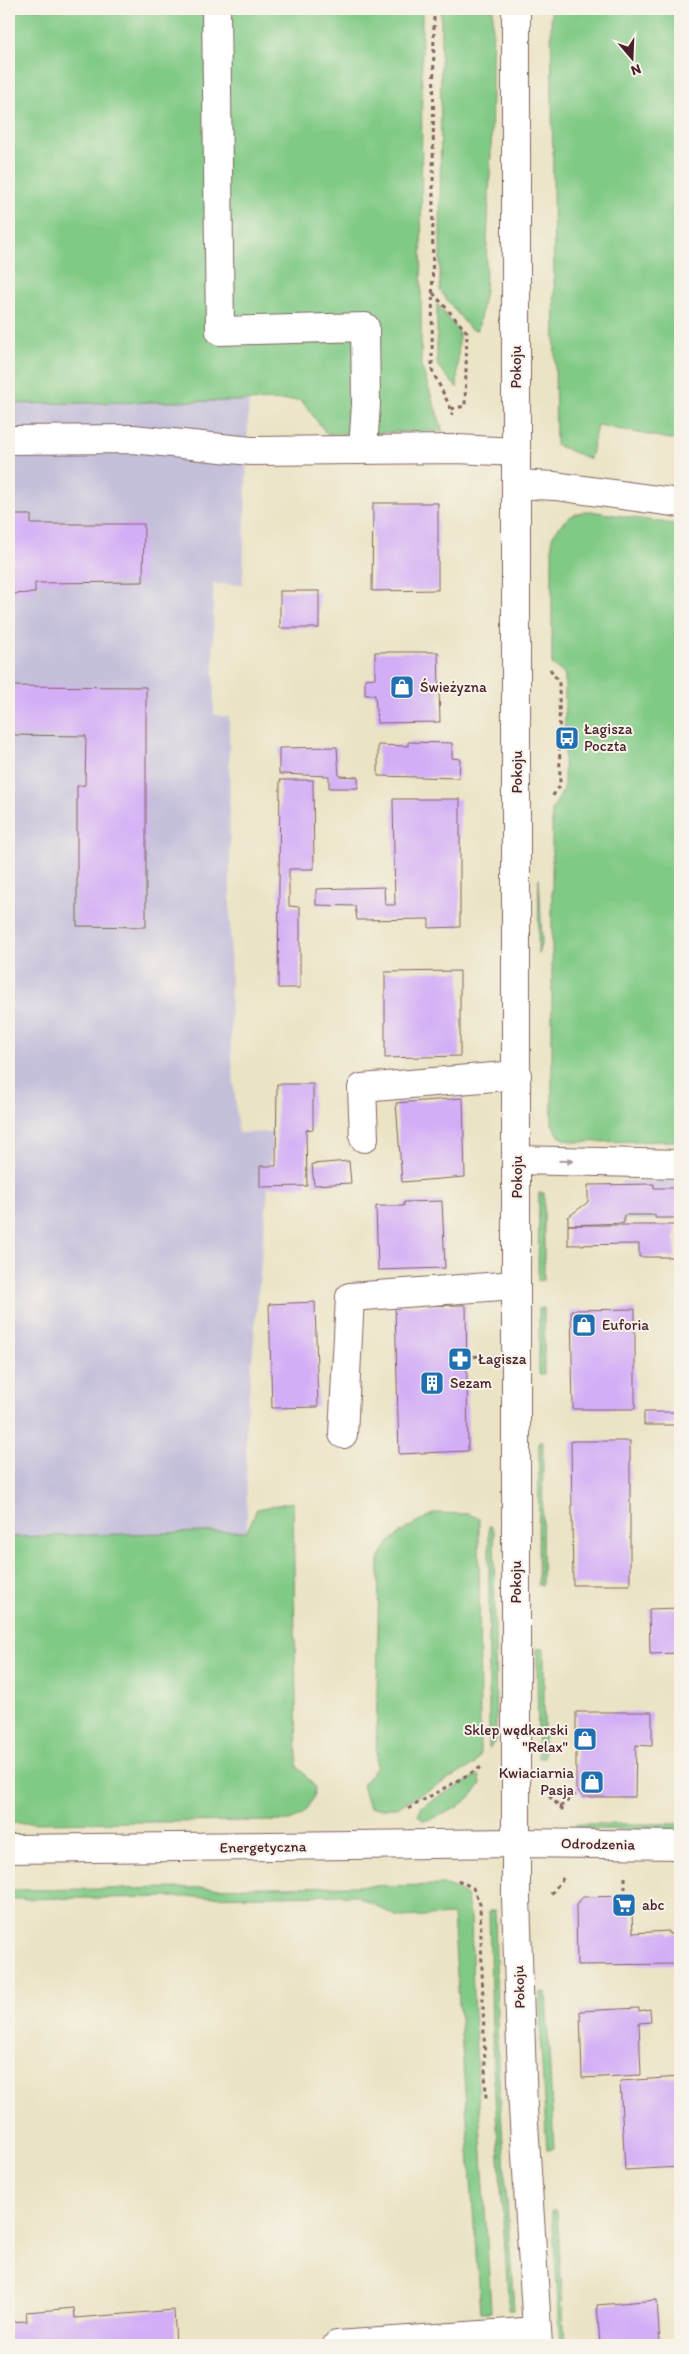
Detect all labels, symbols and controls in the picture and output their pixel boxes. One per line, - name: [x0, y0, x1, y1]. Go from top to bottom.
- north arrow: [606, 32, 656, 82]
- text: N: [629, 60, 643, 79]
- street label: Pokoju: [507, 345, 525, 389]
- shop icon: Świeżyzna: [389, 674, 415, 700]
- place label: Świeżyzna: [420, 678, 487, 696]
- place label: Łagisza Poczta: [584, 720, 633, 755]
- bus stop icon: Łagisza Poczta: [554, 725, 580, 751]
- street label: Pokoju: [508, 750, 526, 794]
- street label: Pokoju: [508, 1155, 526, 1199]
- one-way arrow: [558, 1157, 574, 1165]
- shop icon: Euforia: [571, 1312, 597, 1338]
- place label: Euforia: [602, 1316, 649, 1334]
- pharmacy icon: Łagisza: [447, 1346, 473, 1372]
- place label: Łagisza: [478, 1350, 527, 1368]
- building icon: Sezam: [419, 1370, 445, 1396]
- place label: Sezam: [450, 1374, 492, 1392]
- street label: Pokoju: [507, 1560, 525, 1604]
- place label: Sklep wędkarski "Relax": [464, 1721, 568, 1756]
- shop icon: Sklep wędkarski "Relax": [572, 1726, 598, 1752]
- place label: Kwiaciarnia Pasja: [499, 1764, 575, 1799]
- shop icon: Kwiaciarnia Pasja: [579, 1769, 605, 1795]
- street label: Odrodzenia: [561, 1834, 635, 1854]
- street label: Energetyczna: [219, 1837, 307, 1857]
- supermarket icon: abc: [611, 1892, 637, 1918]
- place label: abc: [642, 1896, 665, 1914]
- street label: Pokoju: [509, 1964, 529, 2009]

